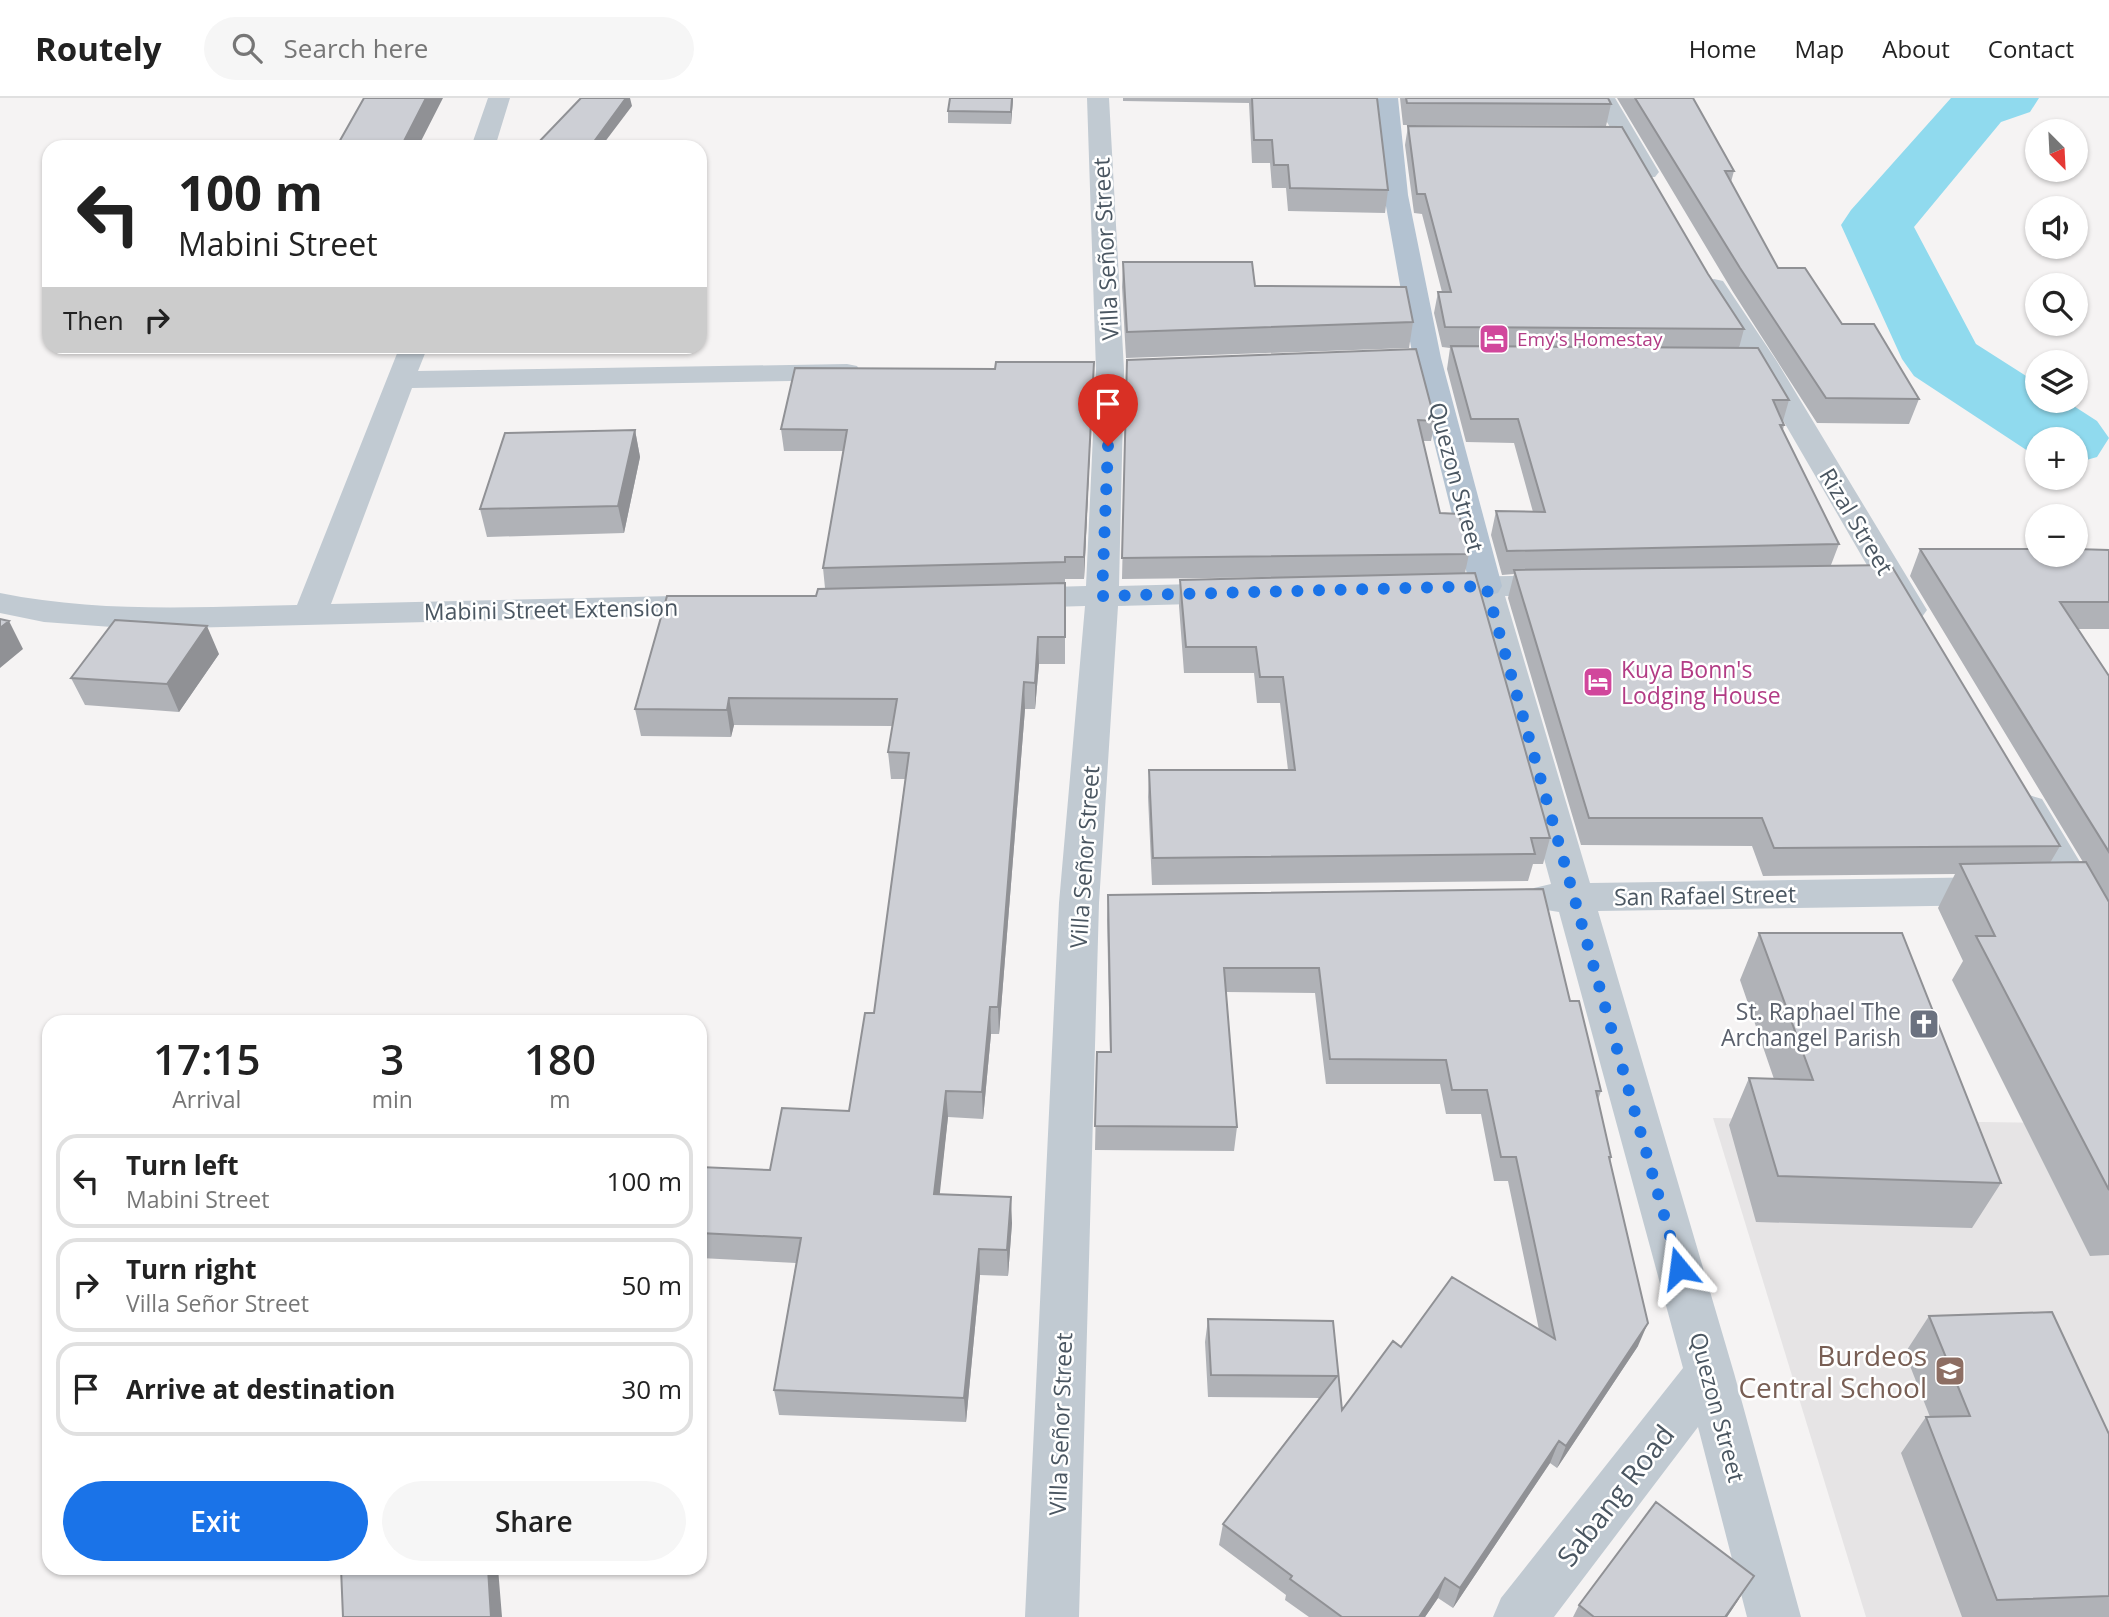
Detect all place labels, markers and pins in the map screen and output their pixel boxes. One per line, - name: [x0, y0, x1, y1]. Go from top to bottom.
- hotel icon: Emy's Homestay: [1477, 322, 1511, 356]
- place label: Emy's Homestay: [1517, 326, 1663, 352]
- pin: [1078, 374, 1138, 446]
- place label: Kuya Bonn's Lodging House: [1621, 653, 1781, 711]
- hotel icon: Kuya Bonn's Lodging House: [1581, 665, 1615, 699]
- place label: St. Raphael The Archangel Parish: [1721, 995, 1901, 1053]
- church icon: St. Raphael The Archangel Parish: [1907, 1007, 1941, 1041]
- place label: Burdeos Central School: [1738, 1336, 1927, 1406]
- school or university icon: Burdeos Central School: [1933, 1354, 1967, 1388]

